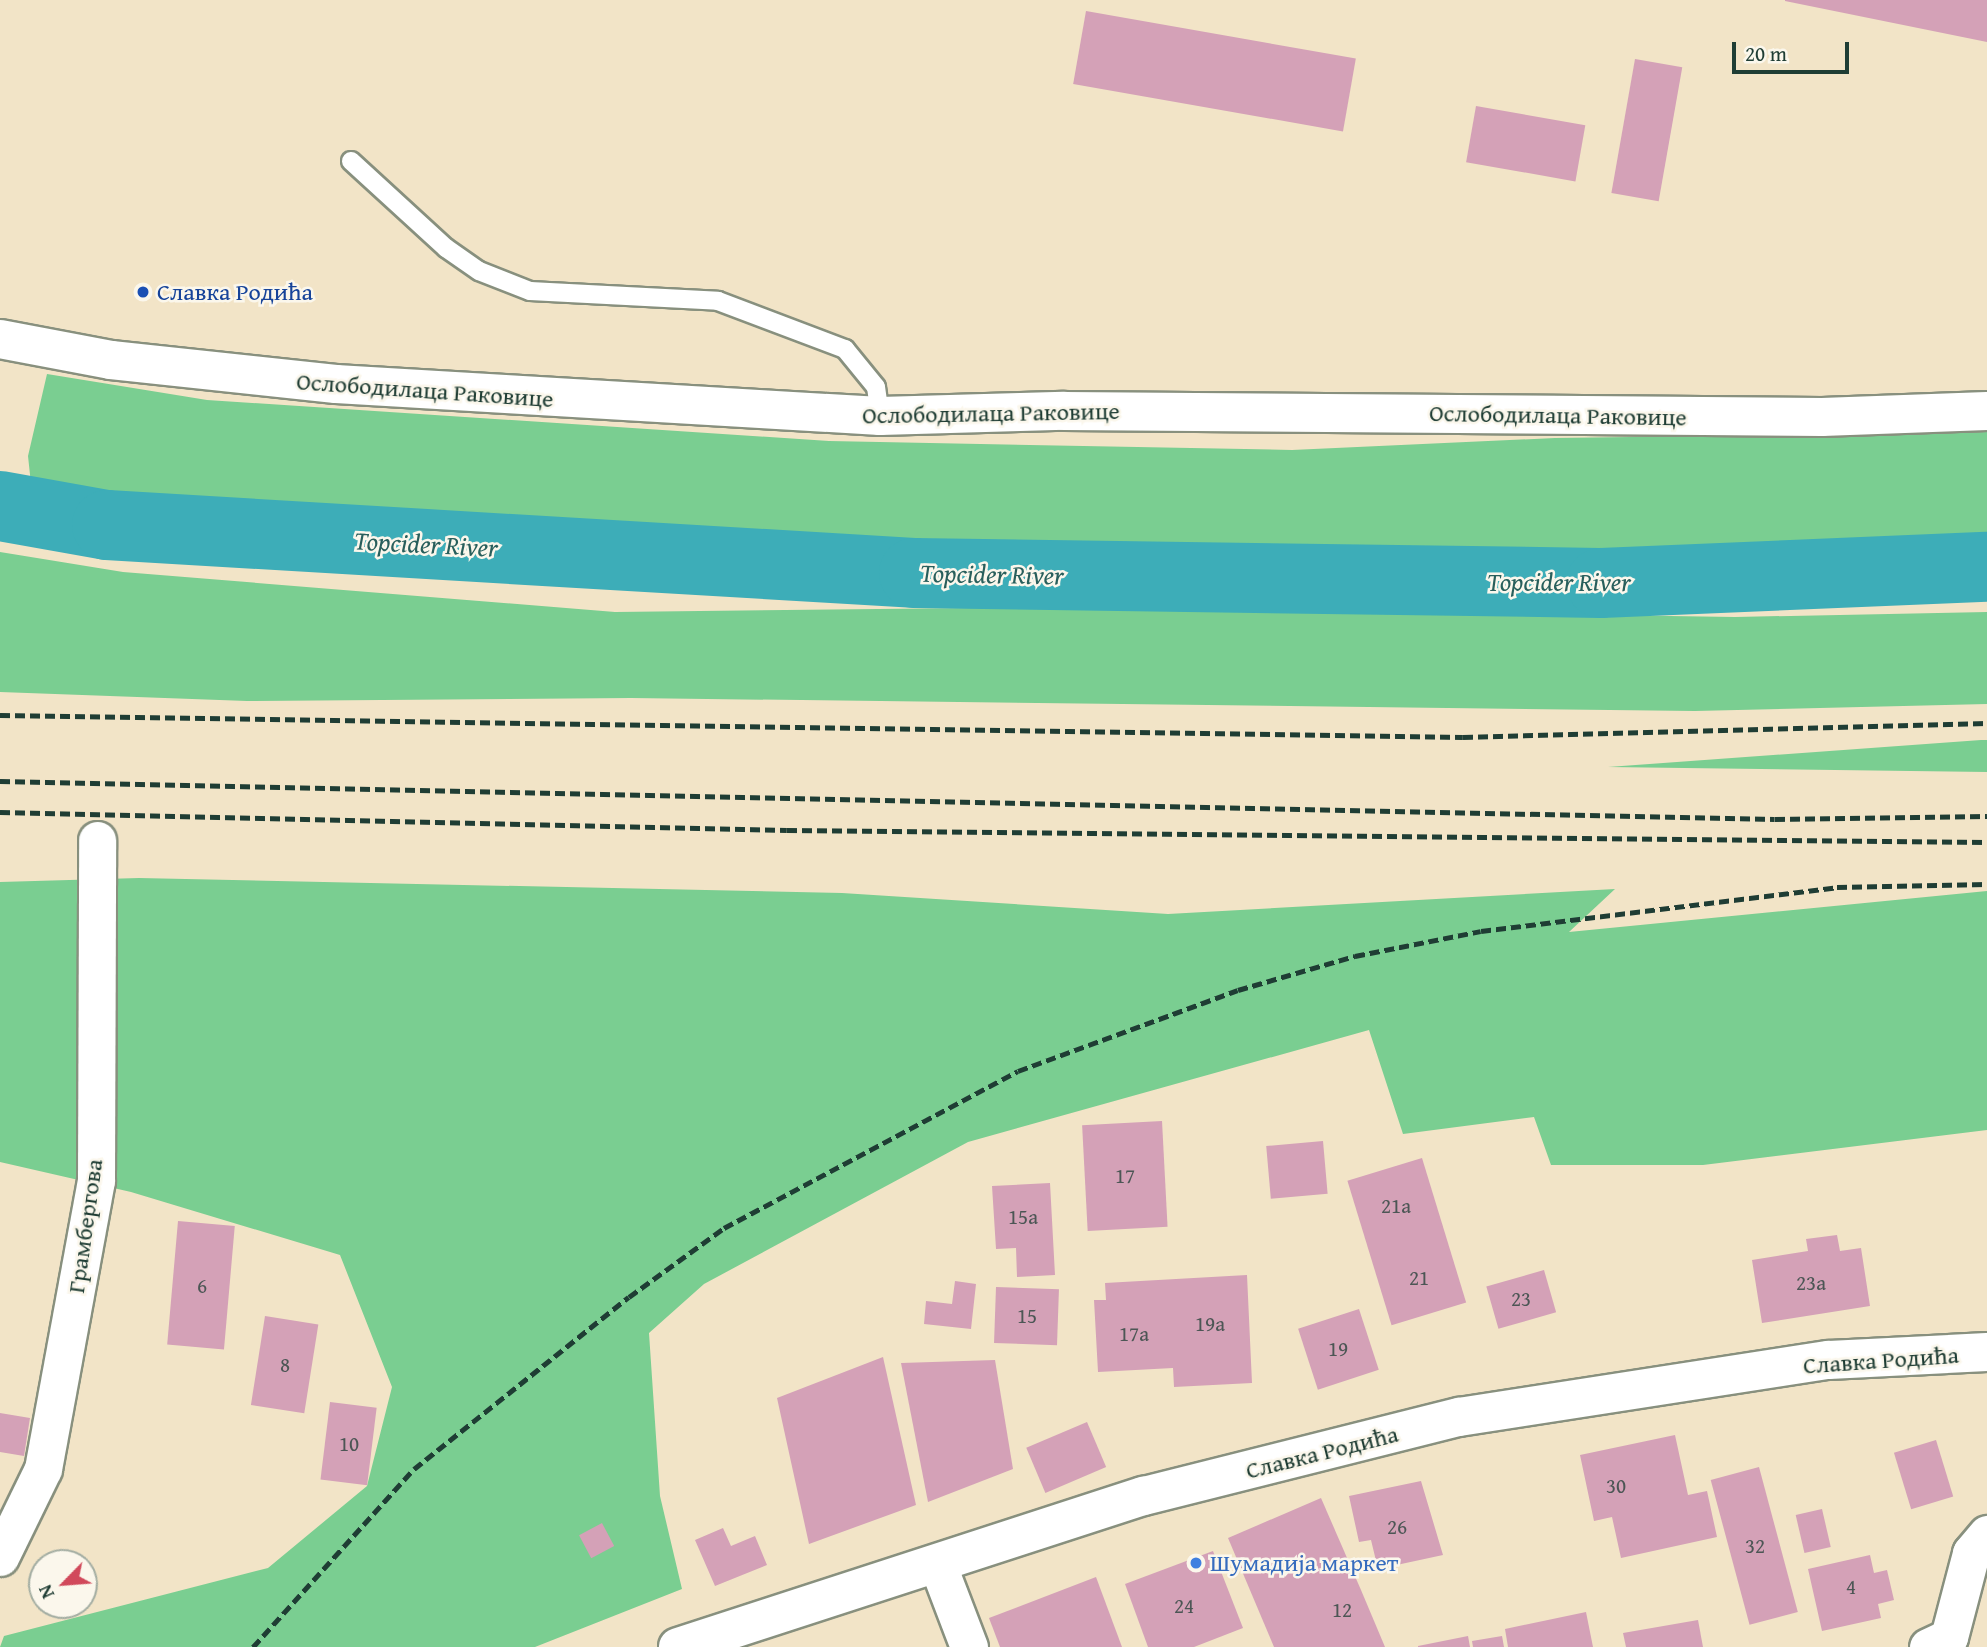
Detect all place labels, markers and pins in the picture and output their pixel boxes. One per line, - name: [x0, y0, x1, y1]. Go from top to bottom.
- place label: Славка Родића: [157, 278, 313, 306]
- marker: Славка Родића: [135, 284, 151, 300]
- place label: Шумадија маркет: [1210, 1549, 1398, 1577]
- marker: Шумадија маркет: [1188, 1555, 1204, 1571]

